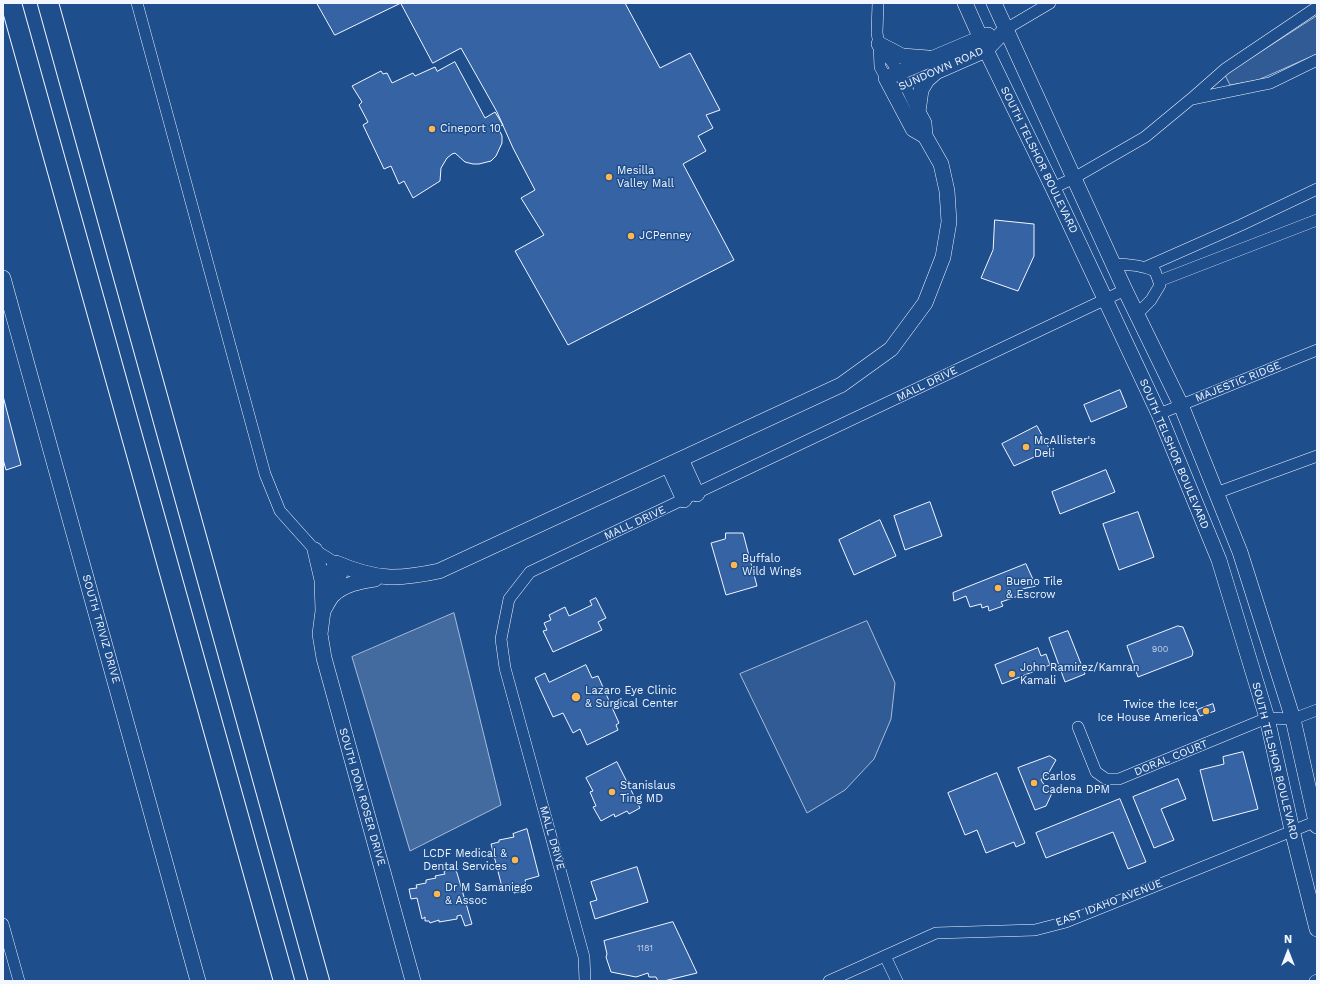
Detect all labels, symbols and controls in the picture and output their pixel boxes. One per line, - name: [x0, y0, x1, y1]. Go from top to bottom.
- street label: SUNDOWN ROAD: [896, 44, 986, 94]
- street label: SOUTH TELSHOR BOULEVARD: [998, 84, 1080, 236]
- place label: Cineport 10: [440, 122, 501, 136]
- marker: Cineport 10: [427, 124, 437, 134]
- place label: Mesilla Valley Mall: [617, 164, 674, 190]
- marker: Mesilla Valley Mall: [604, 172, 614, 182]
- place label: JCPenney: [639, 229, 691, 243]
- marker: JCPenney: [626, 231, 636, 241]
- street label: MAJESTIC RIDGE: [1193, 359, 1283, 405]
- street label: MALL DRIVE: [894, 364, 960, 404]
- street label: SOUTH TELSHOR BOULEVARD: [1136, 377, 1212, 531]
- place label: McAllister's Deli: [1034, 434, 1096, 460]
- marker: McAllister's Deli: [1021, 442, 1031, 452]
- street label: MALL DRIVE: [602, 503, 668, 543]
- place label: Buffalo Wild Wings: [742, 552, 801, 578]
- marker: Buffalo Wild Wings: [729, 560, 739, 570]
- street label: SOUTH TRIVIZ DRIVE: [79, 573, 123, 685]
- place label: Bueno Tile & Escrow: [1006, 575, 1063, 601]
- marker: Bueno Tile & Escrow: [993, 583, 1003, 593]
- house number: 900: [1152, 644, 1168, 654]
- place label: John Ramirez/Kamran Kamali: [1020, 661, 1140, 687]
- marker: John Ramirez/Kamran Kamali: [1007, 669, 1017, 679]
- street label: SOUTH TELSHOR BOULEVARD: [1249, 681, 1301, 841]
- place label: Lazaro Eye Clinic & Surgical Center: [585, 684, 678, 710]
- marker: Lazaro Eye Clinic & Surgical Center: [570, 691, 582, 703]
- place label: Twice the Ice: Ice House America: [1097, 698, 1198, 724]
- marker: Twice the Ice: Ice House America: [1201, 706, 1211, 716]
- street label: SOUTH DON ROSER DRIVE: [336, 727, 388, 867]
- street label: DORAL COURT: [1132, 737, 1210, 779]
- place label: Carlos Cadena DPM: [1042, 770, 1110, 796]
- marker: Carlos Cadena DPM: [1029, 778, 1039, 788]
- place label: Stanislaus Ting MD: [620, 779, 676, 805]
- marker: Stanislaus Ting MD: [607, 787, 617, 797]
- street label: MALL DRIVE: [537, 804, 567, 872]
- place label: LCDF Medical & Dental Services: [423, 847, 507, 873]
- marker: LCDF Medical & Dental Services: [510, 855, 520, 865]
- street label: EAST IDAHO AVENUE: [1054, 877, 1164, 929]
- place label: Dr M Samaniego & Assoc: [445, 881, 533, 907]
- marker: Dr M Samaniego & Assoc: [432, 889, 442, 899]
- north arrow: [1268, 932, 1308, 972]
- text: N: [1284, 933, 1292, 946]
- house number: 1181: [637, 943, 653, 953]

